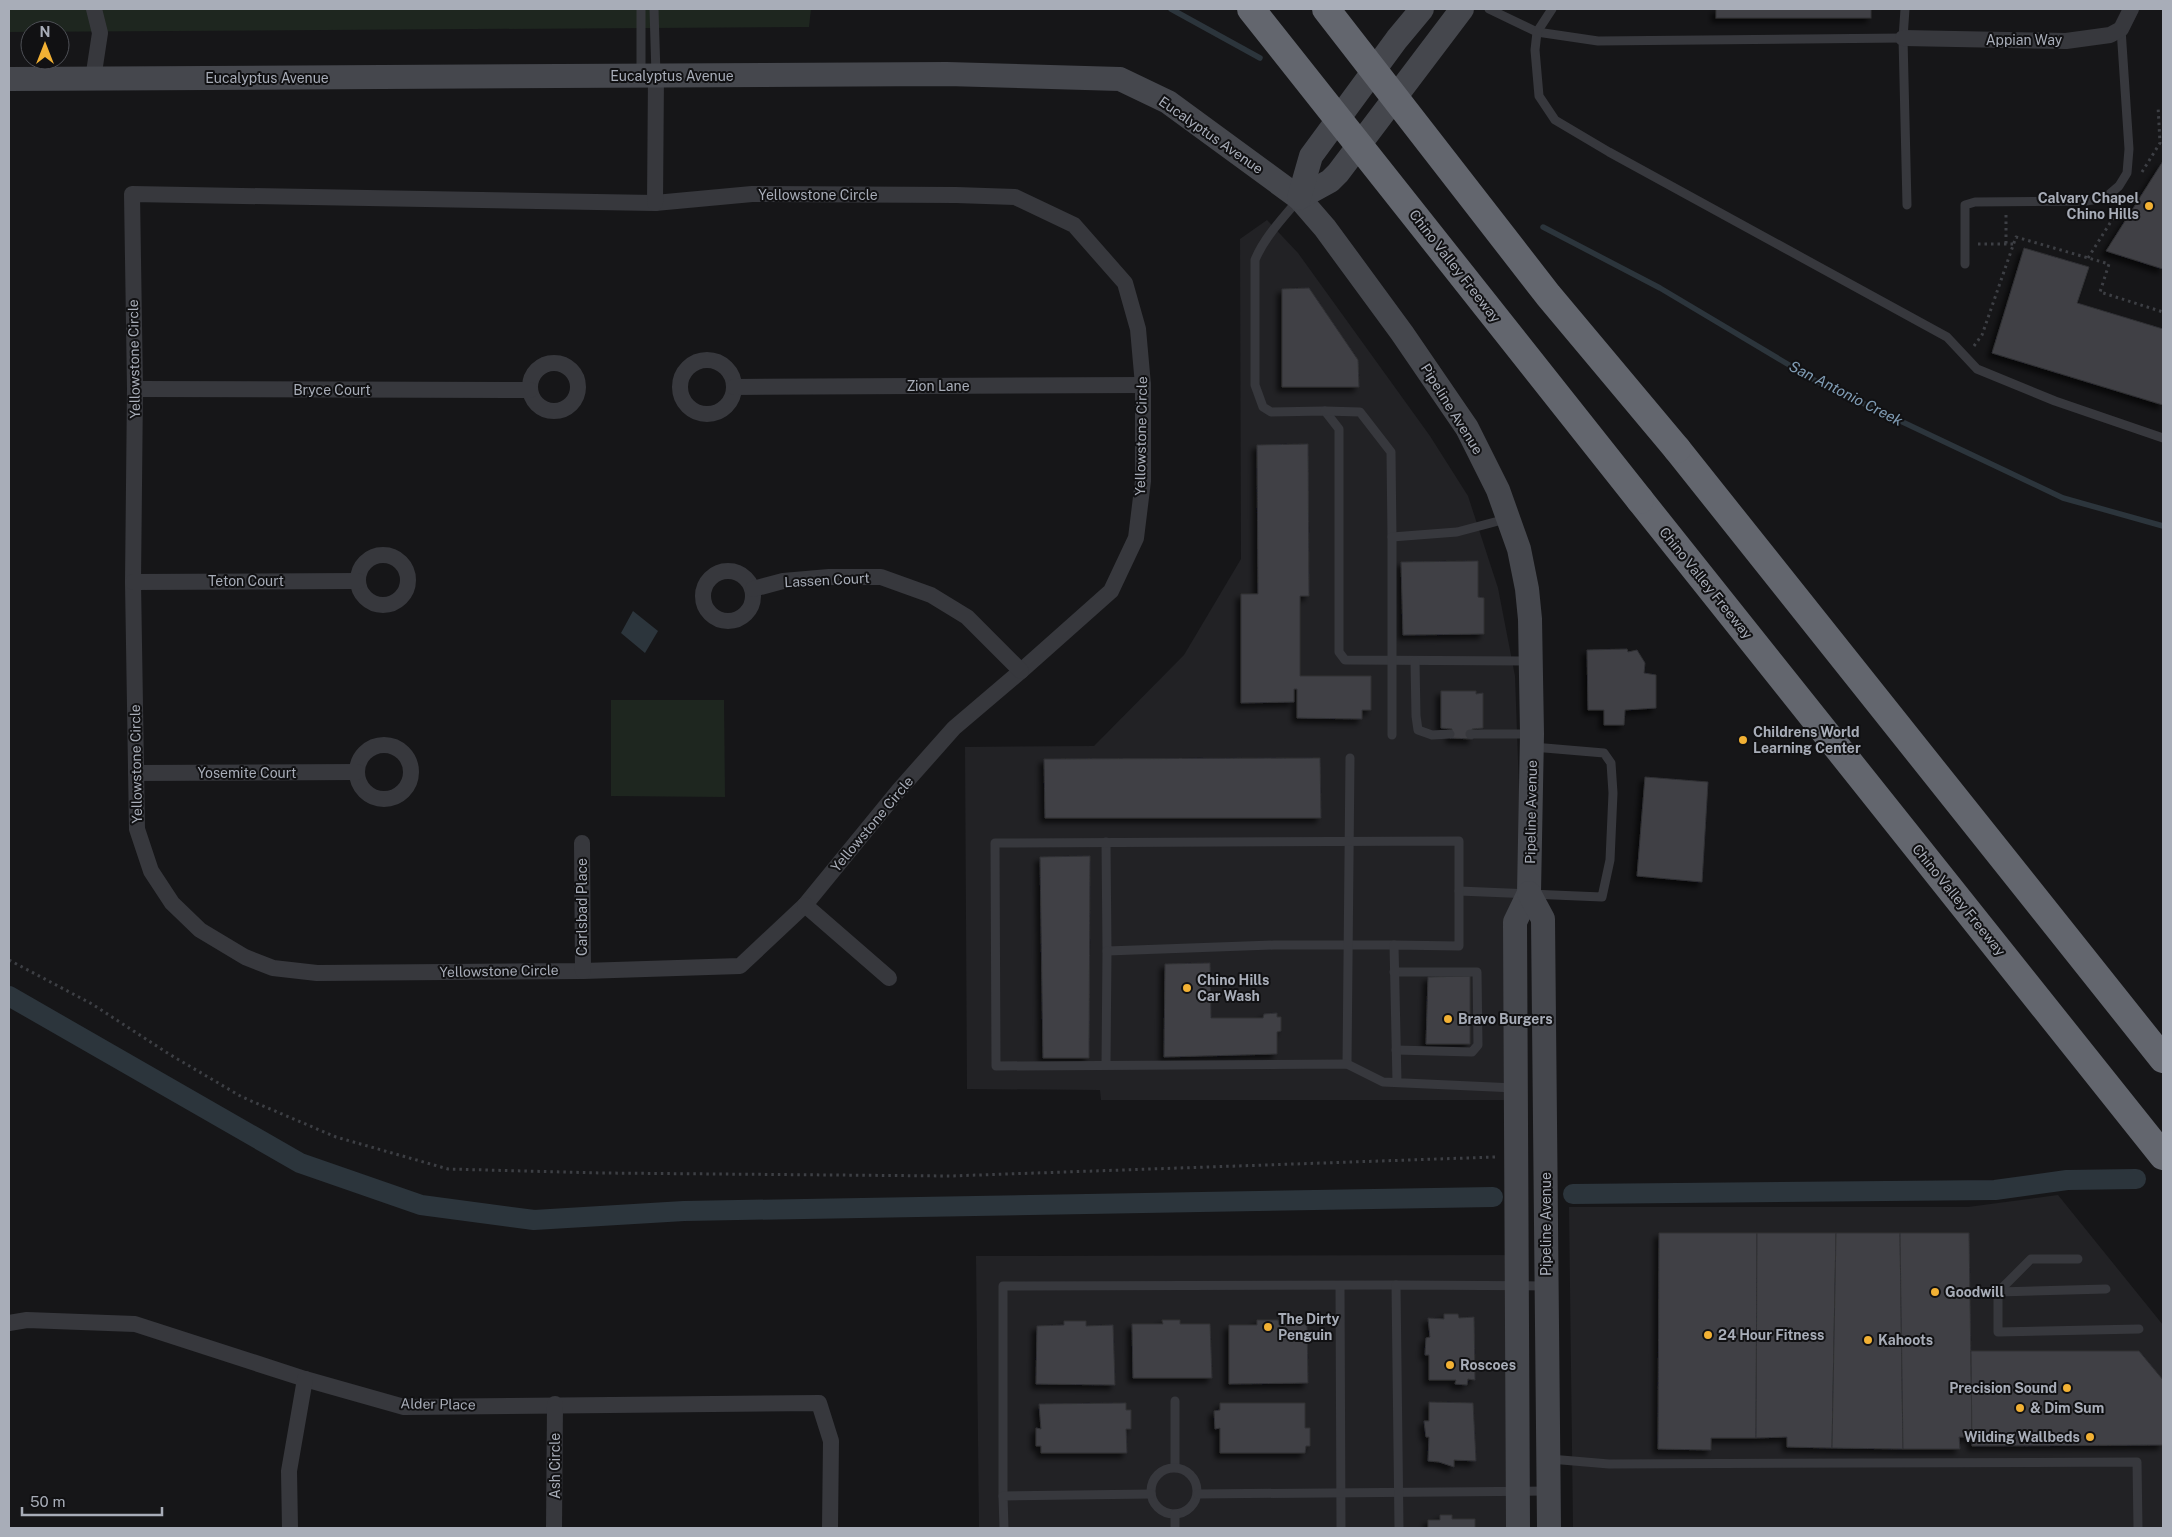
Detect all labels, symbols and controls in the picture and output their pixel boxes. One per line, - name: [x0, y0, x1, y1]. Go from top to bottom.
- north arrow: [20, 20, 70, 70]
- text: N: [40, 24, 50, 40]
- street label: Appian Way: [1986, 32, 2063, 48]
- street label: Eucalyptus Avenue: [610, 68, 734, 84]
- street label: Eucalyptus Avenue: [205, 70, 329, 86]
- street label: Eucalyptus Avenue: [1156, 93, 1266, 177]
- street label: Yellowstone Circle: [758, 187, 878, 203]
- place label: Calvary Chapel Chino Hills: [2038, 190, 2139, 222]
- marker: Calvary Chapel Chino Hills: [2143, 200, 2155, 212]
- street label: Chino Valley Freeway: [1406, 206, 1504, 326]
- street label: Yellowstone Circle: [125, 299, 143, 419]
- water label: San Antonio Creek: [1786, 357, 1906, 429]
- street label: Pipeline Avenue: [1418, 361, 1486, 457]
- street label: Yellowstone Circle: [1132, 376, 1150, 496]
- street label: Zion Lane: [906, 378, 970, 394]
- street label: Bryce Court: [293, 382, 371, 398]
- street label: Chino Valley Freeway: [1656, 524, 1756, 642]
- street label: Lassen Court: [784, 570, 870, 590]
- street label: Teton Court: [208, 573, 284, 589]
- street label: Yellowstone Circle: [127, 704, 145, 824]
- place label: Childrens World Learning Center: [1753, 724, 1861, 756]
- marker: Childrens World Learning Center: [1737, 734, 1749, 746]
- street label: Pipeline Avenue: [1522, 760, 1540, 864]
- street label: Yosemite Court: [197, 765, 297, 781]
- street label: Yellowstone Circle: [828, 773, 917, 875]
- street label: Chino Valley Freeway: [1909, 841, 2009, 959]
- street label: Carlsbad Place: [574, 858, 590, 956]
- street label: Yellowstone Circle: [439, 962, 559, 980]
- place label: Chino Hills Car Wash: [1197, 972, 1269, 1004]
- marker: Chino Hills Car Wash: [1181, 982, 1193, 994]
- place label: Bravo Burgers: [1458, 1011, 1553, 1027]
- marker: Bravo Burgers: [1442, 1013, 1454, 1025]
- street label: Pipeline Avenue: [1538, 1172, 1554, 1276]
- place label: Goodwill: [1945, 1284, 2004, 1300]
- marker: Goodwill: [1929, 1286, 1941, 1298]
- place label: The Dirty Penguin: [1278, 1311, 1340, 1343]
- marker: The Dirty Penguin: [1262, 1321, 1274, 1333]
- place label: 24 Hour Fitness: [1718, 1327, 1824, 1343]
- marker: 24 Hour Fitness: [1702, 1329, 1714, 1341]
- place label: Kahoots: [1878, 1332, 1933, 1348]
- marker: Kahoots: [1862, 1334, 1874, 1346]
- place label: Roscoes: [1460, 1357, 1516, 1373]
- marker: Roscoes: [1444, 1359, 1456, 1371]
- place label: Precision Sound: [1949, 1380, 2057, 1396]
- marker: Precision Sound: [2061, 1382, 2073, 1394]
- street label: Alder Place: [400, 1395, 476, 1413]
- place label: & Dim Sum: [2030, 1400, 2104, 1416]
- marker: & Dim Sum: [2014, 1402, 2026, 1414]
- place label: Wilding Wallbeds: [1964, 1429, 2080, 1445]
- marker: Wilding Wallbeds: [2084, 1431, 2096, 1443]
- street label: Ash Circle: [547, 1433, 563, 1499]
- scale bar: [22, 1484, 162, 1516]
- text: 50 m: [30, 1493, 65, 1510]

